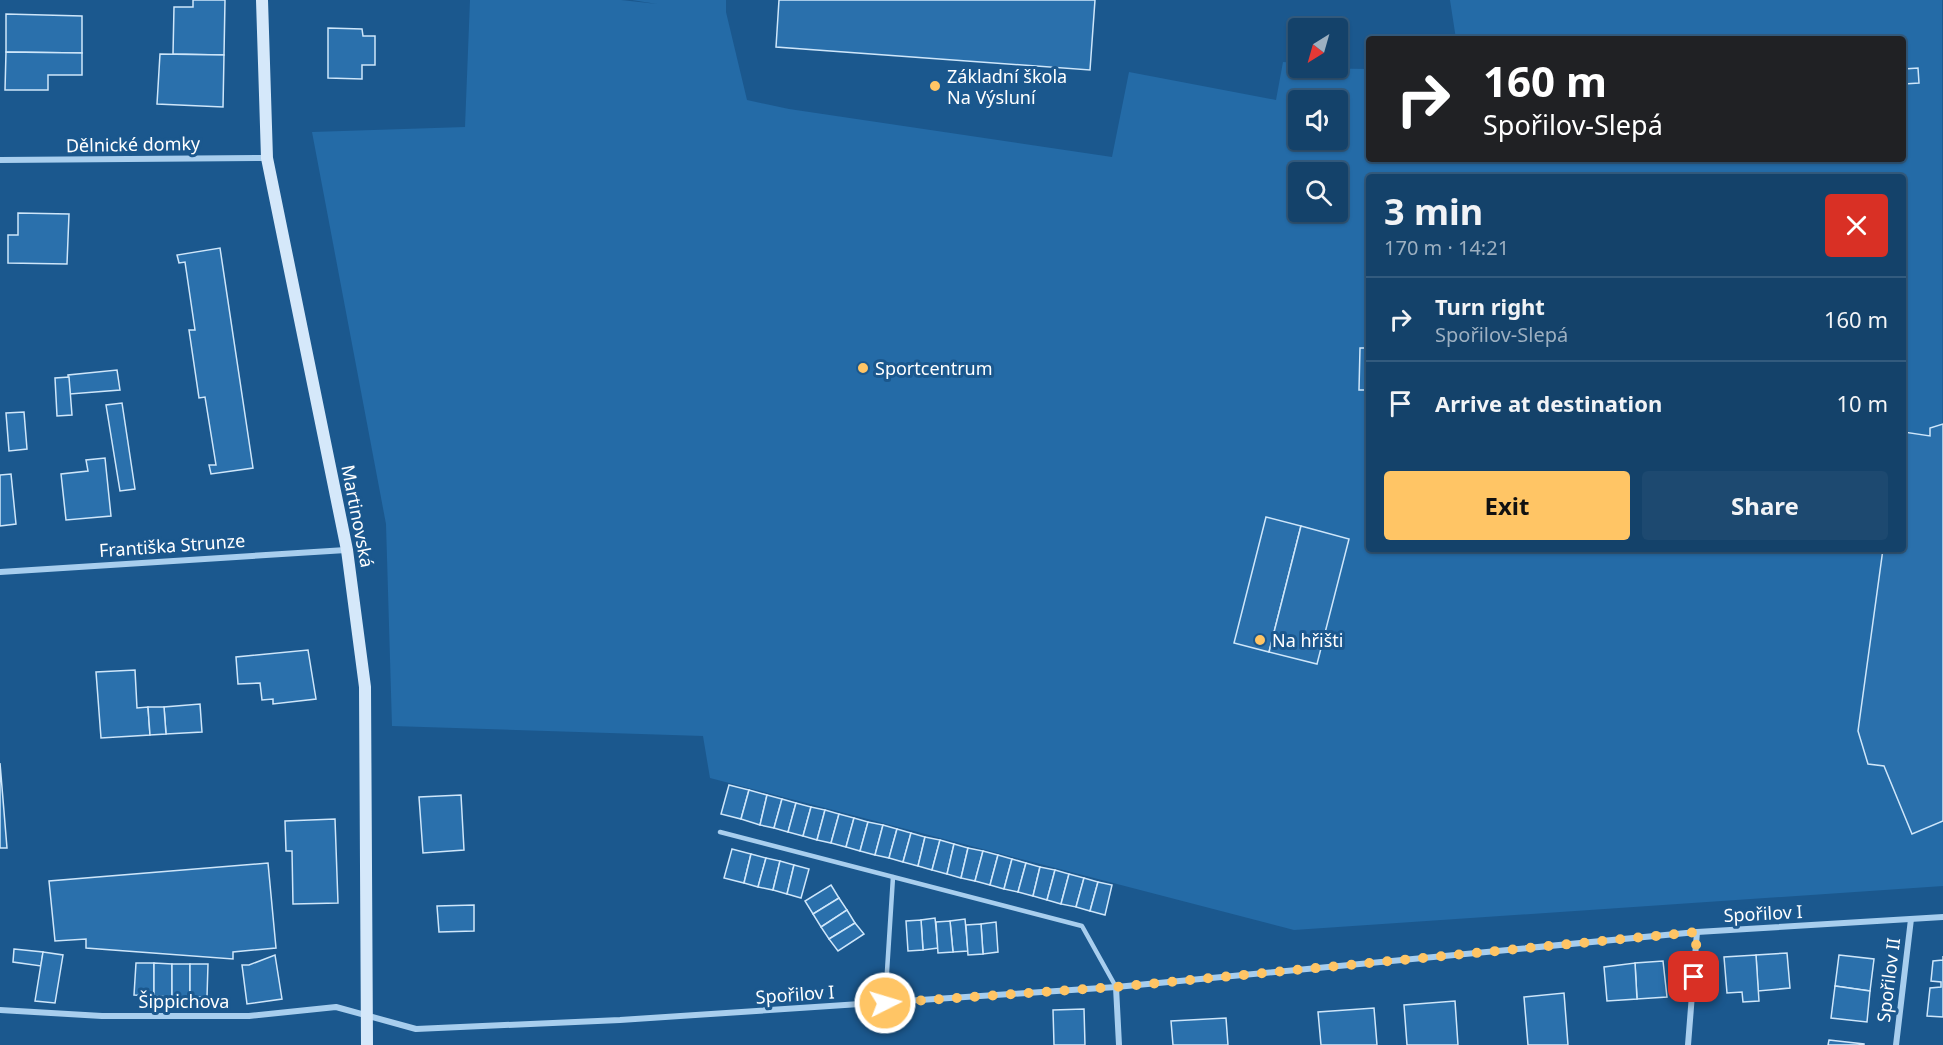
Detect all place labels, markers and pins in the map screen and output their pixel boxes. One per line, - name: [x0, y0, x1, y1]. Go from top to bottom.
- place label: Základní škola Na Výsluní: [947, 64, 1067, 109]
- marker: Základní škola Na Výsluní: [928, 79, 942, 93]
- place label: Sportcentrum: [875, 356, 993, 380]
- marker: Sportcentrum: [856, 361, 870, 375]
- place label: Na hřišti: [1272, 628, 1343, 652]
- marker: Na hřišti: [1253, 633, 1267, 647]
- pin: [1668, 951, 1719, 1002]

